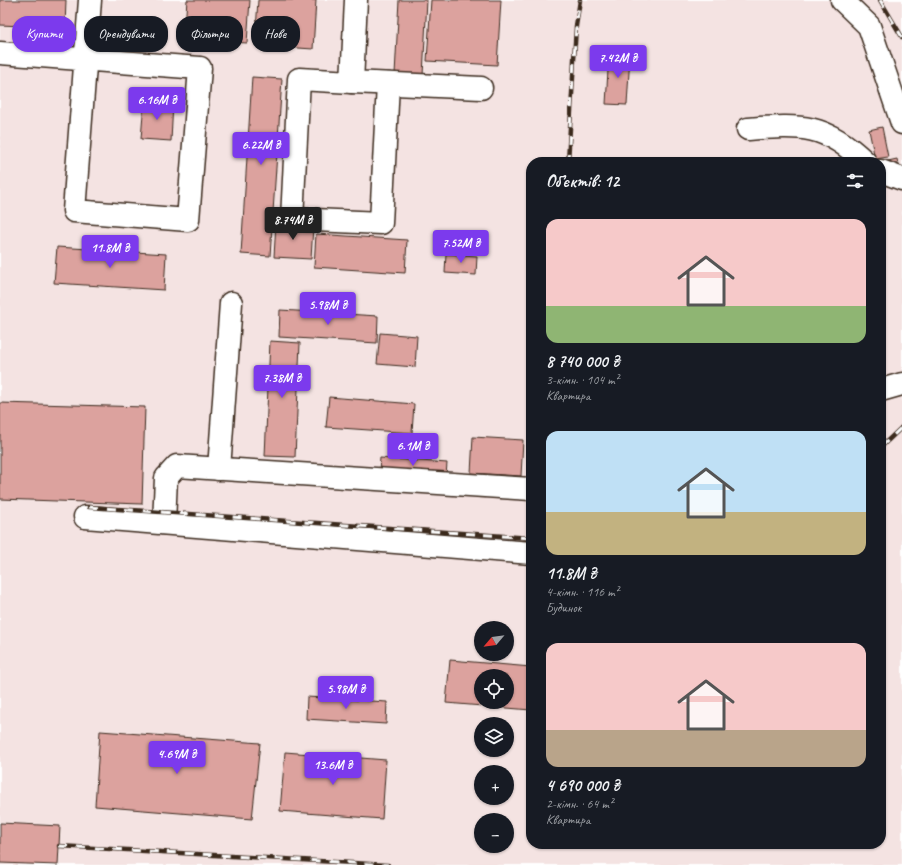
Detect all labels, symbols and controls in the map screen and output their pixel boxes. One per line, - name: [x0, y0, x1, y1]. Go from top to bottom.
- chip: Купити: [12, 16, 76, 52]
- chip: Орендувати: [84, 16, 168, 52]
- chip: Фільтри: [176, 16, 243, 52]
- chip: Нове: [251, 16, 300, 52]
- pin: 7.42M ₴: [581, 45, 655, 79]
- text: 7.42M ₴: [599, 50, 637, 66]
- pin: 6.16M ₴: [120, 87, 194, 121]
- text: 6.16M ₴: [137, 92, 177, 108]
- pin: 6.22M ₴: [224, 132, 298, 166]
- text: 6.22M ₴: [242, 137, 281, 153]
- icon: filters: [844, 170, 866, 192]
- text: Об’єктів: 12: [546, 171, 619, 192]
- pin: 8.74M ₴: [256, 207, 330, 241]
- text: 8.74M ₴: [274, 212, 312, 228]
- pin: 7.52M ₴: [424, 230, 498, 264]
- pin: 11.8M ₴: [73, 235, 147, 269]
- text: 7.52M ₴: [442, 235, 480, 251]
- text: 11.8M ₴: [91, 240, 129, 256]
- icon: home: [670, 245, 742, 317]
- pin: 5.98M ₴: [291, 292, 365, 326]
- text: 5.98M ₴: [309, 297, 347, 313]
- text: 8 740 000 ₴: [546, 351, 620, 372]
- pin: 7.38M ₴: [245, 365, 319, 399]
- text: 7.38M ₴: [263, 370, 301, 386]
- text: 3-кімн. · 104 m²: [546, 372, 619, 388]
- text: Квартира: [546, 388, 590, 404]
- pin: 6.1M ₴: [380, 433, 446, 467]
- text: 6.1M ₴: [396, 438, 430, 454]
- icon: home: [670, 457, 742, 529]
- text: 11.8M ₴: [546, 563, 597, 584]
- text: 4-кімн. · 116 m²: [546, 584, 619, 600]
- text: Будинок: [546, 600, 582, 616]
- north arrow: [474, 621, 514, 661]
- map controls: [474, 621, 514, 853]
- button: locate: [474, 669, 514, 709]
- icon: home: [670, 669, 742, 741]
- pin: 5.98M ₴: [309, 676, 383, 710]
- text: 5.98M ₴: [327, 681, 365, 697]
- button: layers: [474, 717, 514, 757]
- pin: 4.69M ₴: [140, 741, 214, 775]
- text: 4.69M ₴: [158, 746, 196, 762]
- pin: 13.6M ₴: [296, 752, 370, 786]
- text: 13.6M ₴: [314, 757, 353, 773]
- button: +: [474, 765, 514, 805]
- text: 4 690 000 ₴: [546, 775, 620, 796]
- text: 2-кімн. · 64 m²: [546, 796, 613, 812]
- text: Квартира: [546, 812, 590, 828]
- button: −: [474, 813, 514, 853]

